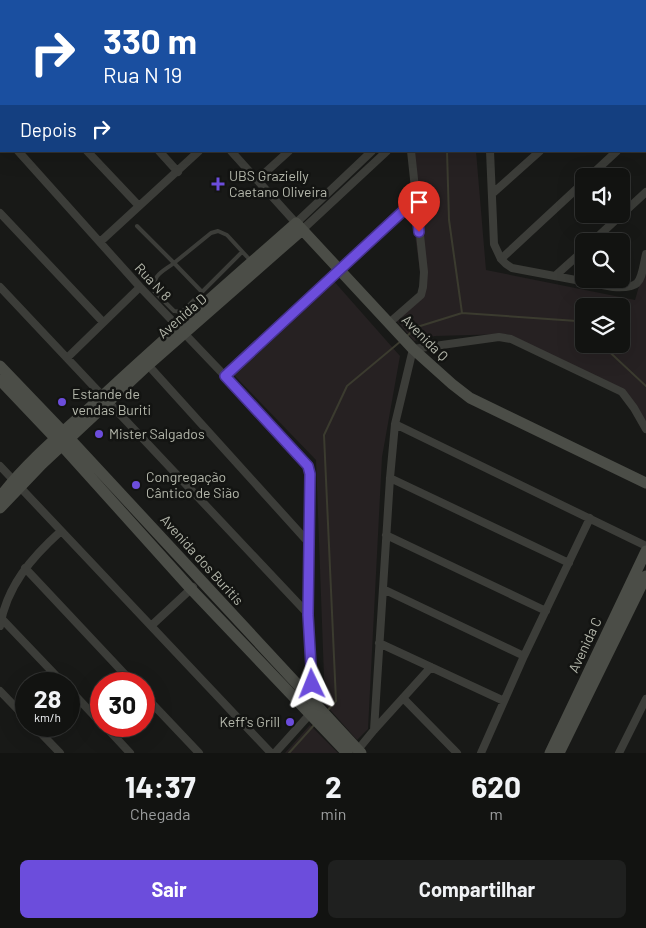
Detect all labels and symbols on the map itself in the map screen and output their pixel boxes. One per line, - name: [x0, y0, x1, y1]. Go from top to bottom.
- place label: UBS Grazielly Caetano Oliveira: [229, 167, 327, 200]
- marker: UBS Grazielly Caetano Oliveira: [211, 177, 225, 191]
- pin: [398, 181, 440, 232]
- street label: Rua N 8: [132, 259, 175, 304]
- street label: Avenida D: [154, 290, 210, 342]
- street label: Avenida Q: [399, 311, 452, 364]
- place label: Estande de vendas Buriti: [72, 385, 151, 418]
- marker: Estande de vendas Buriti: [56, 396, 68, 408]
- place label: Mister Salgados: [109, 425, 205, 442]
- marker: Mister Salgados: [93, 428, 105, 440]
- place label: Congregação Cântico de Sião: [146, 468, 240, 501]
- marker: Congregação Cântico de Sião: [130, 479, 142, 491]
- street label: Avenida dos Buritis: [157, 511, 248, 609]
- street label: Avenida C: [564, 614, 605, 675]
- position arrow: [285, 657, 337, 709]
- speed limit sign: 30: [90, 672, 155, 737]
- place label: Keff's Grill: [219, 713, 280, 730]
- marker: Keff's Grill: [284, 716, 296, 728]

